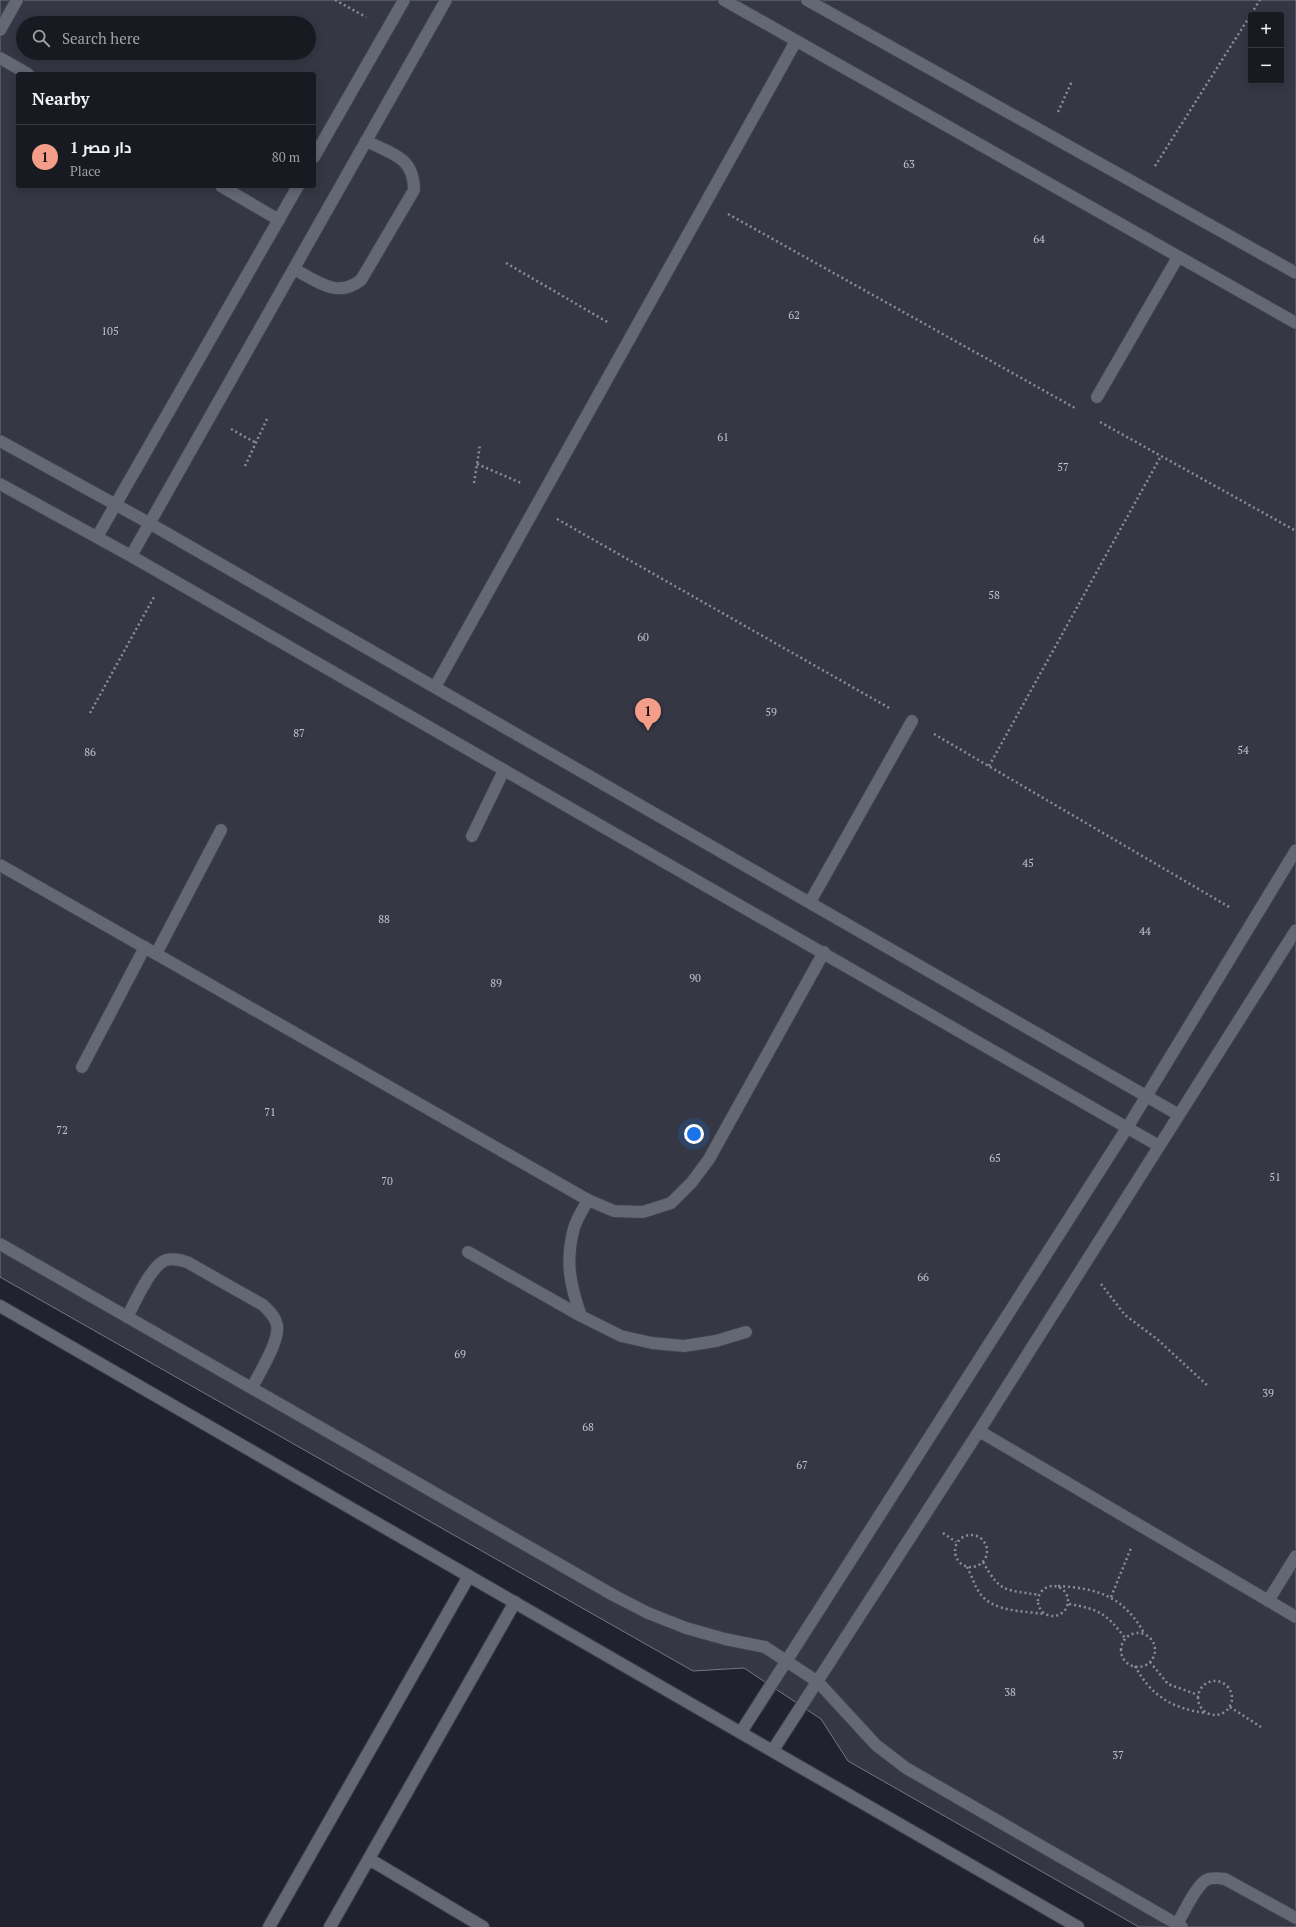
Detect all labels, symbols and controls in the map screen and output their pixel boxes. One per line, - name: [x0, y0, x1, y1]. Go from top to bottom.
- map controls: [1248, 12, 1284, 84]
- button: +: [1248, 12, 1284, 48]
- search box: [16, 16, 316, 60]
- icon: search: [30, 27, 52, 49]
- text: Search here: [62, 28, 140, 48]
- button: −: [1248, 48, 1284, 84]
- text: Nearby: [32, 87, 90, 110]
- text: دار مصر 1: [70, 137, 131, 157]
- text: 1: [41, 148, 49, 166]
- text: 80 m: [272, 148, 300, 166]
- house number: 63: [903, 157, 915, 171]
- text: Place: [70, 162, 101, 180]
- house number: 64: [1033, 232, 1045, 246]
- house number: 62: [788, 308, 800, 322]
- house number: 105: [101, 324, 119, 338]
- house number: 61: [717, 430, 729, 444]
- house number: 57: [1057, 460, 1069, 474]
- house number: 58: [988, 588, 1000, 602]
- house number: 60: [637, 630, 649, 644]
- pin: 1: [635, 698, 661, 731]
- house number: 59: [765, 705, 777, 719]
- house number: 87: [293, 726, 305, 740]
- house number: 54: [1237, 743, 1249, 757]
- house number: 86: [84, 745, 96, 759]
- house number: 45: [1022, 856, 1034, 870]
- house number: 88: [378, 912, 390, 926]
- house number: 44: [1139, 924, 1151, 938]
- house number: 90: [689, 971, 701, 985]
- house number: 89: [490, 976, 502, 990]
- house number: 71: [264, 1105, 276, 1119]
- house number: 72: [56, 1123, 68, 1137]
- your location: [684, 1124, 704, 1144]
- house number: 65: [989, 1151, 1001, 1165]
- house number: 51: [1269, 1170, 1281, 1184]
- house number: 70: [381, 1174, 393, 1188]
- house number: 66: [917, 1270, 929, 1284]
- house number: 69: [454, 1347, 466, 1361]
- house number: 39: [1262, 1386, 1274, 1400]
- house number: 68: [582, 1420, 594, 1434]
- house number: 67: [796, 1458, 808, 1472]
- house number: 38: [1004, 1685, 1016, 1699]
- house number: 37: [1112, 1748, 1124, 1762]

